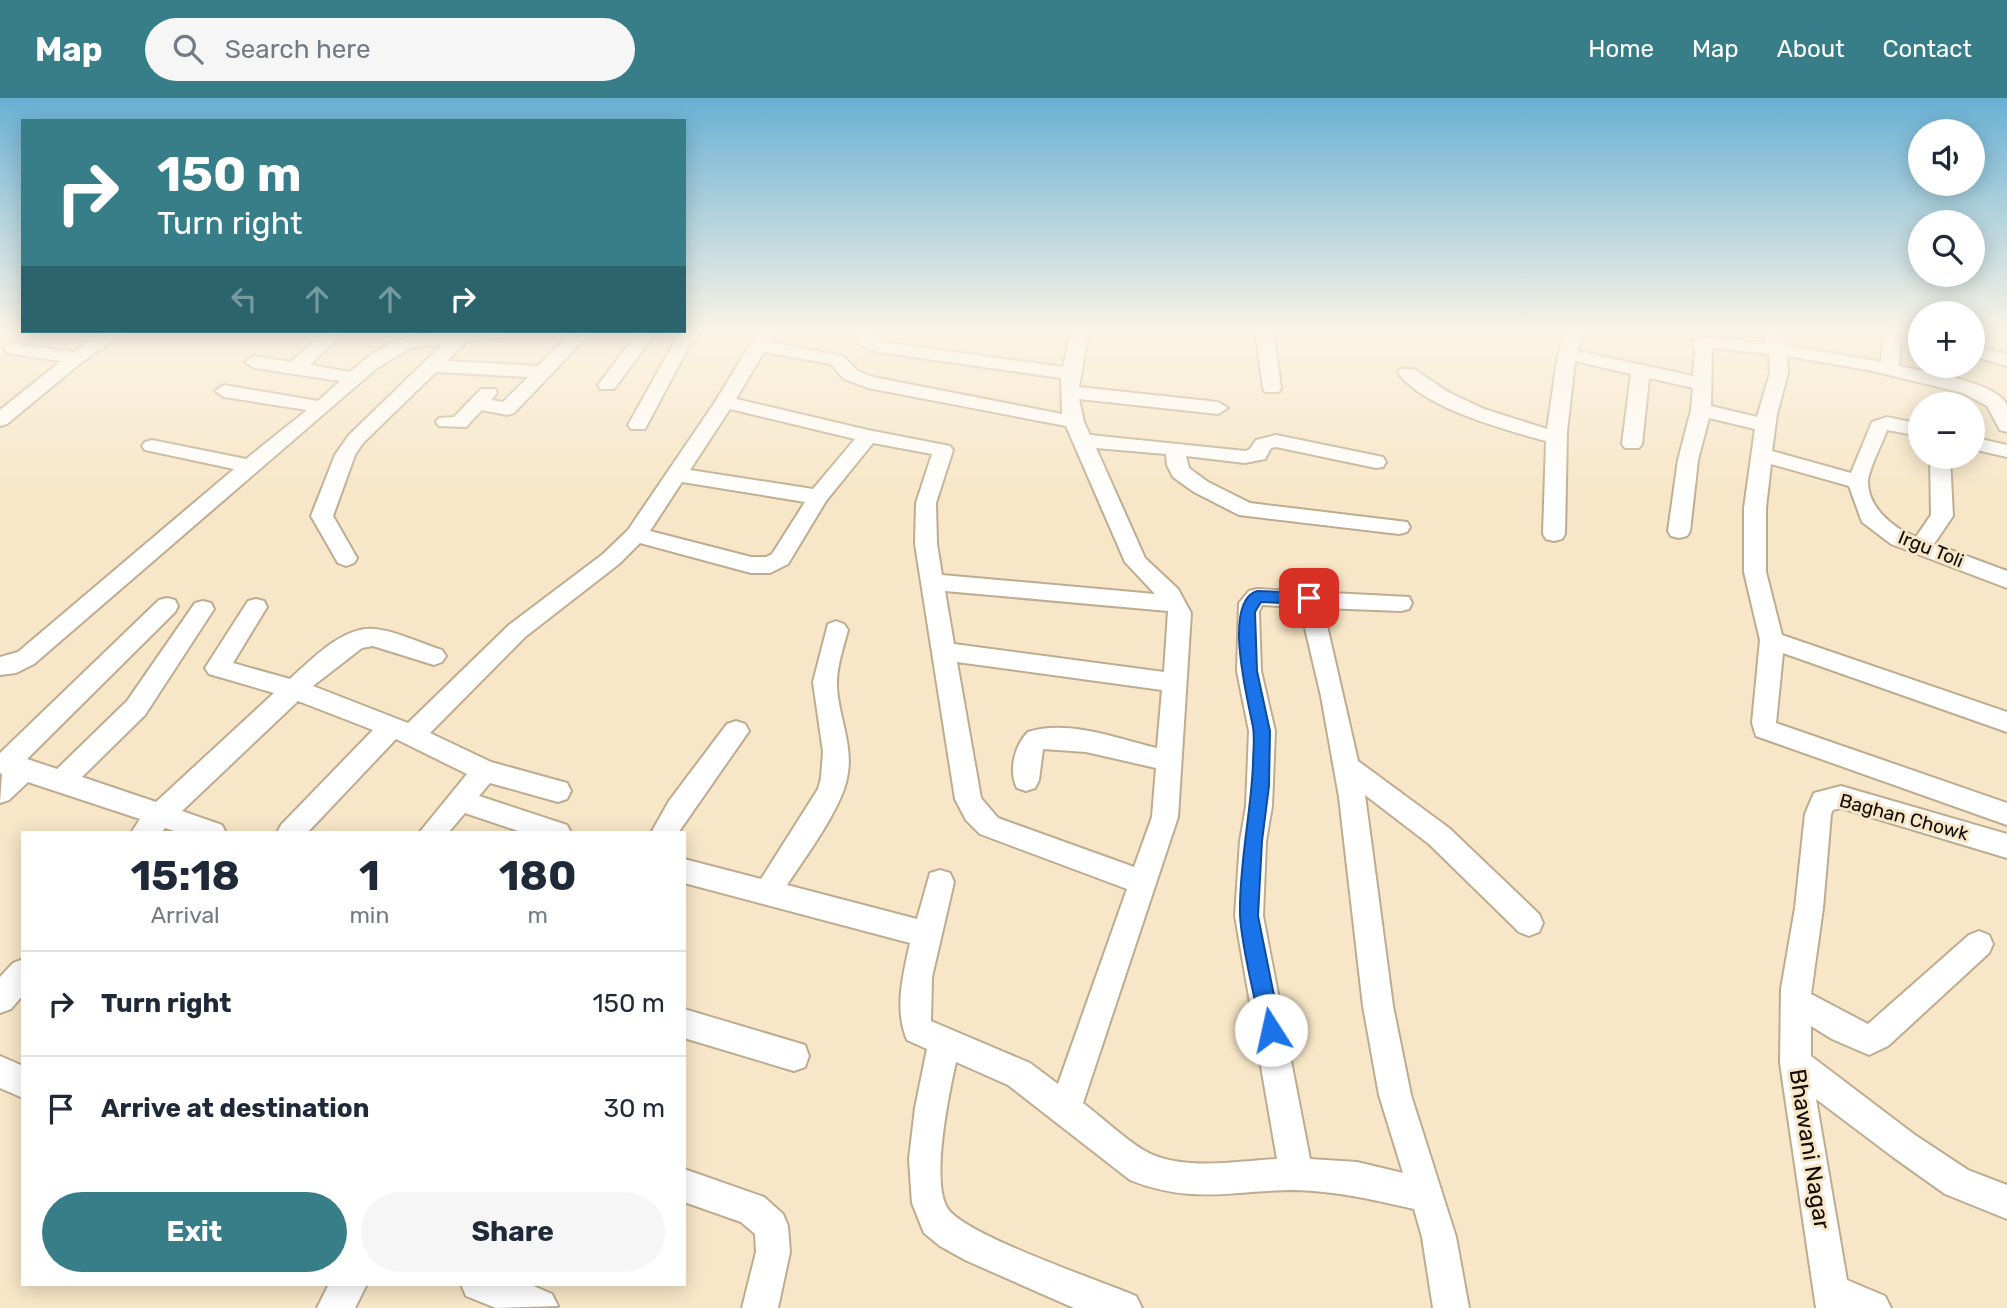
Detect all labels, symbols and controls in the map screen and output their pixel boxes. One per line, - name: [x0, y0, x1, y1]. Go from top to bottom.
- search box: [145, 18, 635, 81]
- text: Map: [35, 30, 103, 69]
- icon: search: [169, 30, 207, 68]
- text: Search here: [225, 34, 370, 65]
- text: Home: [1588, 35, 1654, 63]
- text: Map: [1692, 35, 1739, 63]
- text: About: [1777, 35, 1845, 63]
- text: Contact: [1883, 35, 1972, 63]
- map controls: [1908, 119, 1985, 469]
- button: sound: [1908, 119, 1985, 196]
- text: 150 m: [157, 145, 302, 203]
- icon: right: [42, 147, 133, 238]
- text: Turn right: [157, 204, 302, 242]
- button: search: [1908, 210, 1985, 287]
- icon: left: [225, 280, 263, 318]
- icon: ahead: [298, 280, 336, 318]
- icon: ahead: [371, 280, 409, 318]
- icon: right: [444, 280, 482, 318]
- button: +: [1908, 301, 1985, 378]
- button: −: [1908, 392, 1985, 469]
- street label: Irgu Toli: [1895, 526, 1967, 572]
- pin: [1279, 568, 1339, 628]
- icon: arrive: [1290, 579, 1328, 617]
- street label: Baghan Chowk: [1837, 789, 1971, 845]
- text: 15:18: [130, 851, 240, 901]
- text: 1: [359, 851, 380, 901]
- text: 180: [499, 851, 577, 901]
- text: Arrival: [151, 901, 220, 929]
- text: min: [349, 901, 389, 929]
- text: m: [527, 901, 548, 929]
- icon: right: [42, 985, 80, 1023]
- text: Turn right: [101, 988, 231, 1019]
- text: 150 m: [592, 988, 665, 1019]
- position arrow: [1234, 993, 1308, 1067]
- street label: Bhawani Nagar: [1784, 1067, 1837, 1231]
- icon: arrive: [42, 1090, 80, 1128]
- text: Arrive at destination: [101, 1093, 369, 1124]
- text: 30 m: [603, 1093, 665, 1124]
- button: Exit: [42, 1192, 347, 1272]
- button: Share: [361, 1192, 665, 1272]

